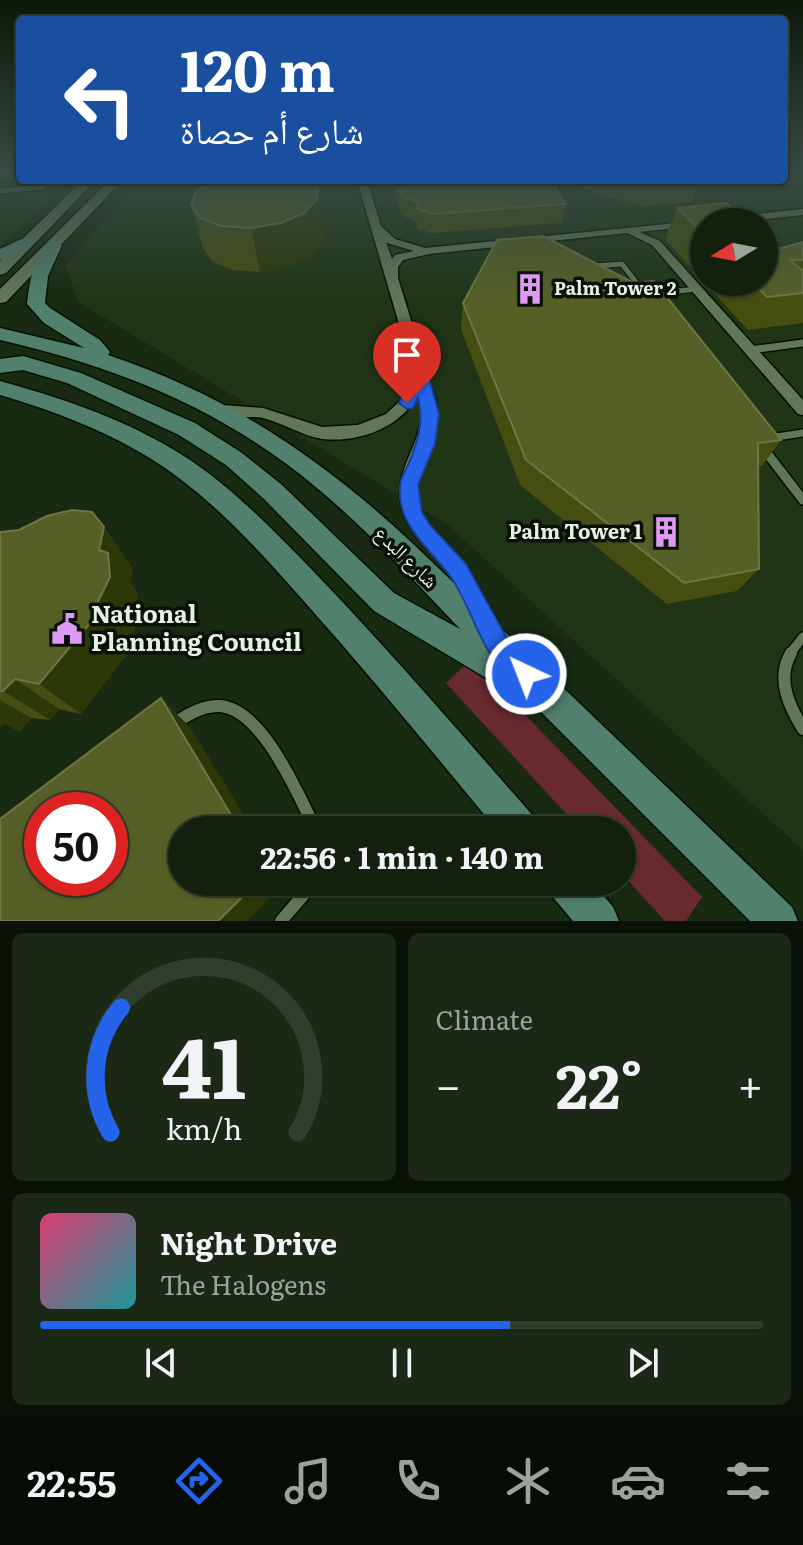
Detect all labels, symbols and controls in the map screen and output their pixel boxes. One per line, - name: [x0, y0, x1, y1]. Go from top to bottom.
- text: 120 m: [180, 26, 335, 109]
- icon: left: [48, 48, 152, 152]
- text: شارع أم حصاة: [180, 102, 364, 155]
- north arrow: [690, 208, 778, 296]
- map controls: [690, 208, 778, 296]
- building icon: Palm Tower 2: [513, 272, 547, 306]
- place label: Palm Tower 2: [554, 274, 677, 301]
- pin: [373, 321, 441, 403]
- icon: arrive: [385, 333, 429, 377]
- place label: Palm Tower 1: [509, 515, 642, 545]
- building icon: Palm Tower 1: [649, 515, 683, 549]
- street label: شارع البدع: [369, 518, 446, 594]
- place label: National Planning Council: [91, 595, 302, 658]
- public building icon: National Planning Council: [50, 612, 84, 646]
- position arrow: [484, 632, 568, 716]
- speed limit sign: 50: [24, 792, 128, 896]
- text: 22:56 · 1 min · 140 m: [260, 834, 544, 878]
- text: Climate: [436, 999, 533, 1038]
- text: 41: [161, 1001, 246, 1125]
- text: 22°: [556, 1038, 643, 1127]
- text: −: [436, 1050, 461, 1116]
- text: +: [737, 1050, 763, 1116]
- text: km/h: [166, 1106, 242, 1149]
- text: Night Drive: [160, 1220, 337, 1264]
- text: The Halogens: [160, 1264, 326, 1303]
- icon: previous: [139, 1341, 183, 1385]
- icon: pause: [380, 1341, 424, 1385]
- icon: next: [621, 1341, 665, 1385]
- icon: directions: [171, 1453, 227, 1509]
- icon: music: [280, 1453, 336, 1509]
- icon: phone: [390, 1453, 446, 1509]
- icon: climate: [500, 1453, 556, 1509]
- icon: car: [610, 1453, 666, 1509]
- icon: filters: [720, 1453, 776, 1509]
- text: 22:55: [27, 1455, 117, 1508]

